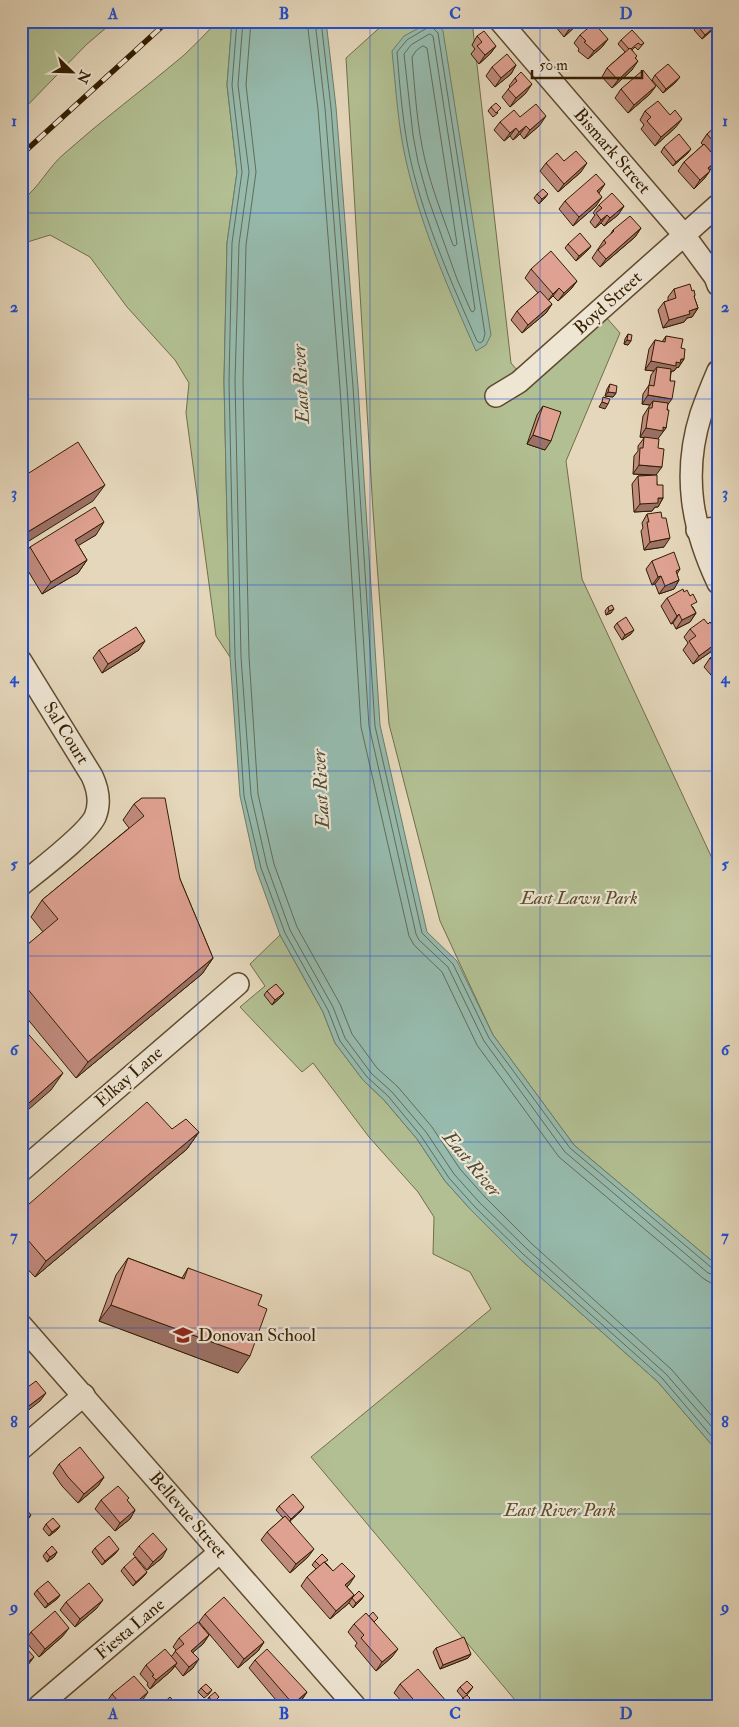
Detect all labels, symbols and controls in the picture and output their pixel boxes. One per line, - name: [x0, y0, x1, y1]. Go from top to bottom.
- text: A: [107, 4, 119, 24]
- text: B: [279, 4, 289, 24]
- text: C: [449, 4, 461, 24]
- text: D: [619, 4, 633, 24]
- north arrow: [48, 48, 98, 98]
- scale bar: [532, 48, 642, 80]
- text: 50 m: [539, 56, 568, 75]
- text: N: [73, 67, 94, 86]
- street label: Bismark Street: [568, 103, 656, 199]
- text: 1: [11, 111, 17, 131]
- text: 1: [722, 111, 728, 131]
- street label: Boyd Street: [569, 266, 647, 340]
- text: 2: [10, 297, 18, 317]
- text: 2: [721, 297, 729, 317]
- water label: East River: [287, 343, 315, 426]
- text: 3: [11, 483, 17, 503]
- text: 3: [722, 483, 728, 503]
- text: 4: [9, 668, 20, 688]
- text: 4: [720, 668, 731, 688]
- street label: Sal Court: [38, 697, 94, 769]
- water label: East River: [307, 748, 335, 831]
- text: 5: [10, 854, 18, 874]
- text: 5: [721, 854, 729, 874]
- park label: East Lawn Park: [519, 887, 638, 910]
- text: 6: [10, 1040, 20, 1060]
- text: 6: [721, 1040, 731, 1060]
- street label: Elkay Lane: [90, 1041, 168, 1113]
- water label: East River: [436, 1124, 507, 1203]
- text: 7: [10, 1226, 18, 1246]
- text: 7: [721, 1226, 729, 1246]
- school or university icon: Donovan School: [172, 1324, 194, 1346]
- place label: Donovan School: [198, 1324, 316, 1347]
- text: 8: [10, 1412, 18, 1432]
- text: 8: [721, 1412, 729, 1432]
- street label: Bellevue Street: [144, 1467, 232, 1563]
- park label: East River Park: [503, 1499, 616, 1522]
- street label: Fiesta Lane: [90, 1593, 170, 1665]
- text: 9: [8, 1597, 18, 1617]
- text: 9: [719, 1597, 729, 1617]
- text: A: [107, 1704, 119, 1724]
- text: B: [279, 1704, 289, 1724]
- text: C: [449, 1704, 461, 1724]
- text: D: [619, 1704, 633, 1724]

